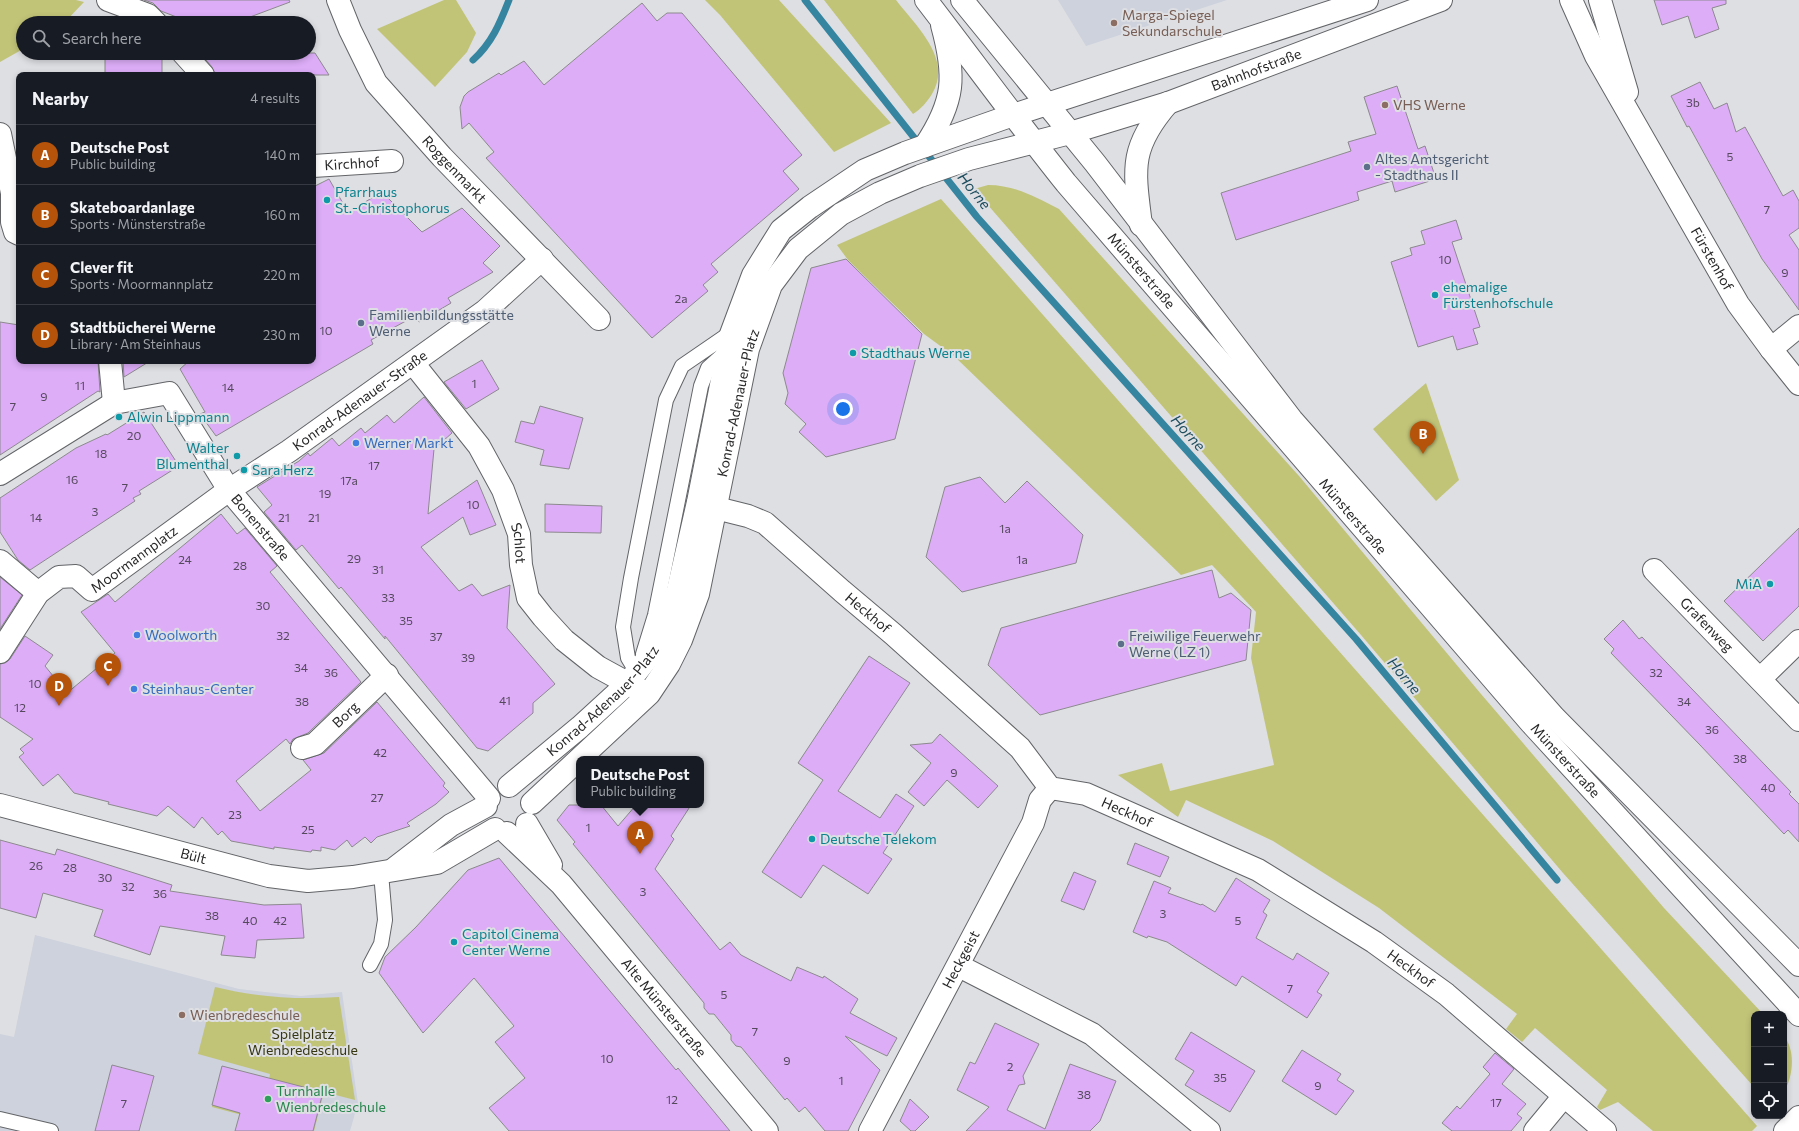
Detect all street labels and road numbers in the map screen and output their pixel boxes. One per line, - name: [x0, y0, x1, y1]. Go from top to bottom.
- street label: Bahnhofstraße: [1209, 45, 1303, 94]
- street label: Roggenmarkt: [419, 132, 491, 206]
- street label: Kirchhof: [324, 153, 380, 173]
- street label: Fürstenhof: [1688, 224, 1738, 294]
- street label: Münsterstraße: [1104, 229, 1179, 312]
- street label: Konrad-Adenauer-Platz: [713, 326, 763, 478]
- street label: Konrad-Adenauer-Straße: [289, 346, 430, 454]
- street label: Münsterstraße: [1316, 474, 1391, 557]
- street label: Bonenstraße: [228, 490, 294, 564]
- street label: Schlot: [508, 520, 530, 564]
- street label: Moormannplatz: [87, 522, 181, 596]
- street label: Heckhof: [842, 588, 895, 637]
- street label: Grafenweg: [1677, 593, 1738, 655]
- street label: Konrad-Adenauer-Platz: [543, 642, 662, 759]
- street label: Borg: [328, 697, 362, 731]
- street label: Münsterstraße: [1528, 720, 1604, 801]
- street label: Heckhof: [1099, 793, 1156, 831]
- street label: Bült: [179, 844, 209, 867]
- street label: Heckgeist: [938, 927, 983, 991]
- street label: Heckhof: [1384, 945, 1438, 991]
- street label: Alte Münsterstraße: [618, 954, 710, 1060]

